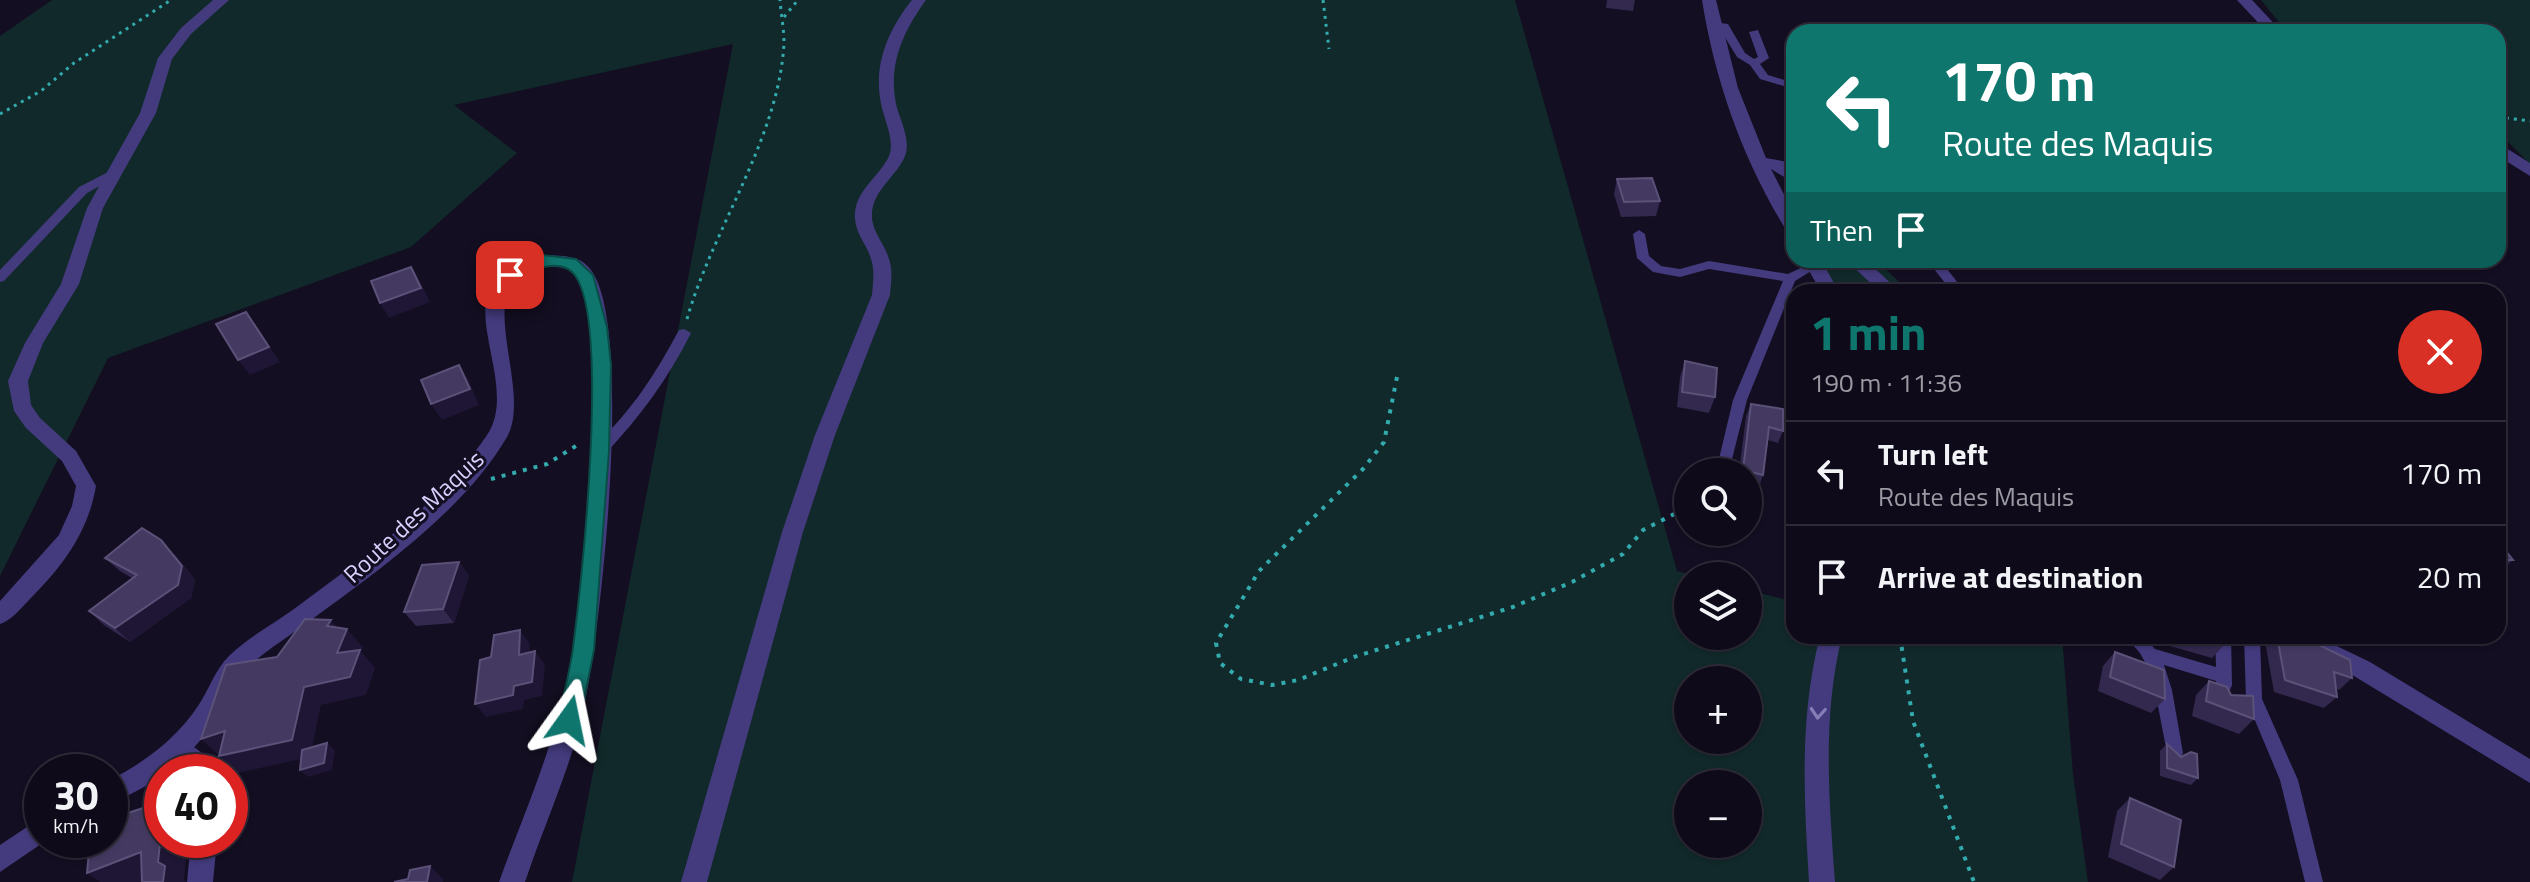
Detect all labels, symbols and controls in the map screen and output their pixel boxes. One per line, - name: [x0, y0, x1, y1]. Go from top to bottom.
- text: 170 m: [1942, 38, 2095, 123]
- icon: left: [1810, 56, 1914, 160]
- text: Route des Maquis: [1942, 115, 2214, 170]
- text: Then: [1810, 207, 1873, 253]
- icon: arrive: [1889, 208, 1933, 252]
- pin: [476, 241, 544, 309]
- icon: arrive: [488, 253, 532, 297]
- text: 1 min: [1810, 296, 1927, 369]
- button: close: [2398, 310, 2482, 394]
- text: 190 m · 11:36: [1810, 363, 1962, 402]
- text: Turn left: [1878, 431, 1988, 477]
- street label: Route des Maquis: [335, 441, 492, 591]
- text: 170 m: [2400, 450, 2482, 496]
- icon: left: [1810, 451, 1854, 495]
- map controls: [1674, 458, 1762, 858]
- button: search: [1674, 458, 1762, 546]
- text: Route des Maquis: [1878, 477, 2074, 516]
- text: Arrive at destination: [1878, 554, 2143, 600]
- text: 20 m: [2417, 554, 2482, 600]
- icon: arrive: [1810, 555, 1854, 599]
- button: layers: [1674, 562, 1762, 650]
- button: +: [1674, 666, 1762, 754]
- position arrow: [527, 678, 611, 762]
- one-way arrow: [1810, 707, 1827, 720]
- speed limit sign: 40: [144, 754, 248, 858]
- text: 30: [54, 765, 98, 826]
- button: −: [1674, 770, 1762, 858]
- text: km/h: [53, 810, 99, 841]

